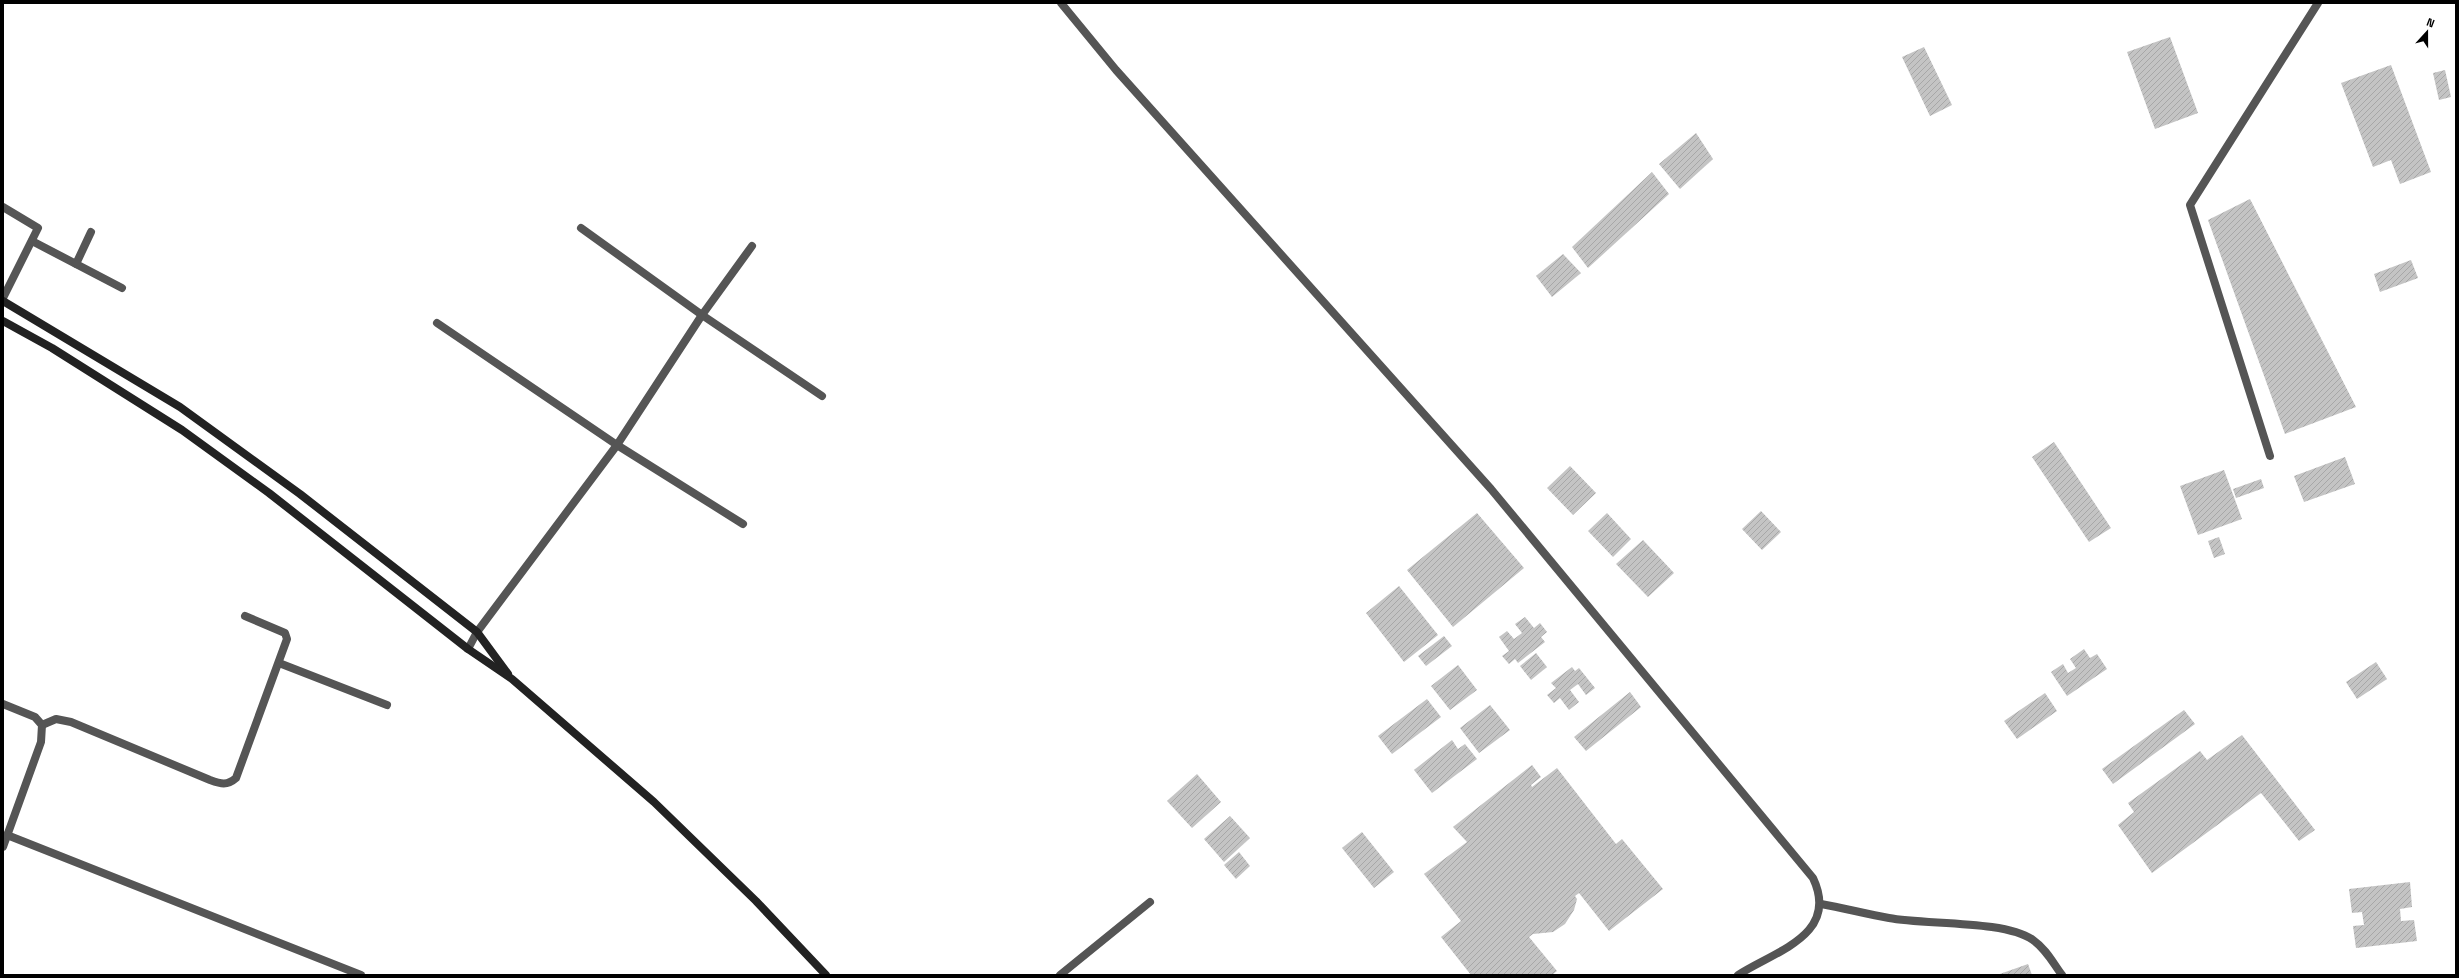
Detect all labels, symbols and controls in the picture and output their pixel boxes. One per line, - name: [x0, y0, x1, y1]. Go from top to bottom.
- north arrow: [2407, 12, 2447, 52]
- text: N: [2425, 15, 2437, 31]

